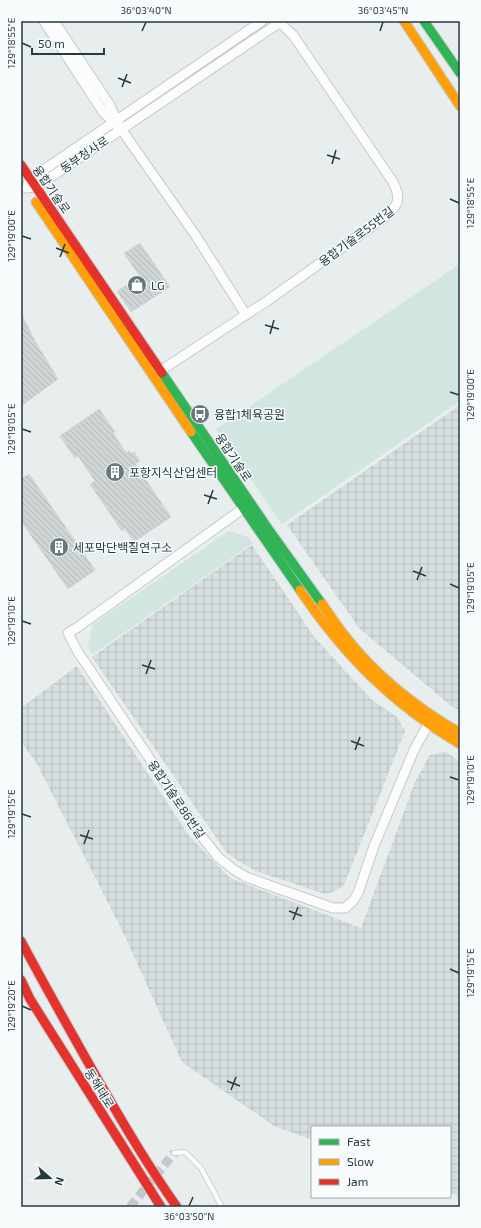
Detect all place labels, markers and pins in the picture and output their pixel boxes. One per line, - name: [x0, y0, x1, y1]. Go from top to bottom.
- shop icon: LG: [126, 274, 148, 296]
- place label: LG: [151, 278, 165, 292]
- bus stop icon: 융합1체육공원: [189, 403, 211, 425]
- place label: 융합1체육공원: [214, 407, 285, 421]
- building icon: 포항지식산업센터: [104, 461, 126, 483]
- place label: 포항지식산업센터: [129, 465, 217, 479]
- building icon: 세포막단백질연구소: [48, 536, 70, 558]
- place label: 세포막단백질연구소: [73, 540, 172, 554]

